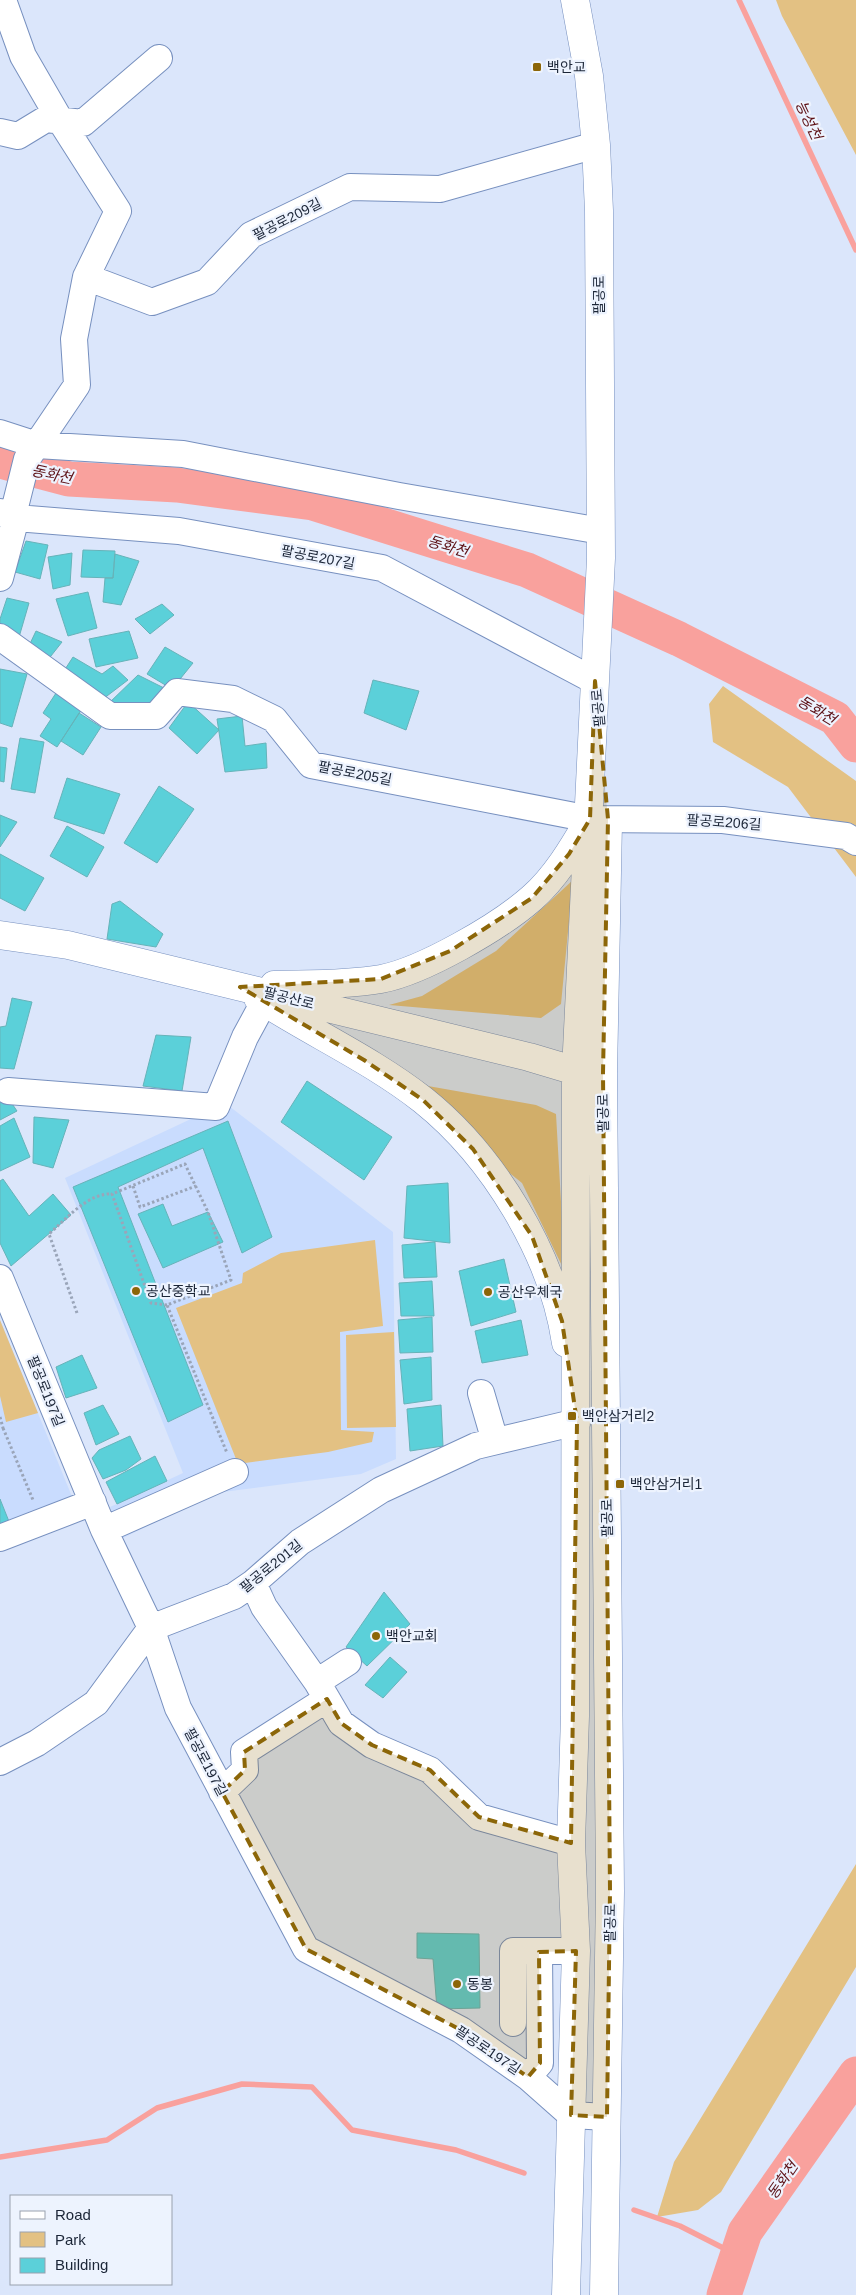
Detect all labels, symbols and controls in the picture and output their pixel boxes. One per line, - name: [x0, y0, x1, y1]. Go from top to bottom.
- place label: 백안교: [547, 59, 586, 75]
- marker: 백안교: [531, 61, 543, 73]
- water label: 능성천: [793, 98, 826, 144]
- street label: 팔공로209길: [250, 195, 324, 243]
- street label: 팔공로: [591, 276, 607, 314]
- water label: 동화천: [30, 461, 76, 487]
- water label: 동화천: [426, 532, 472, 561]
- street label: 팔공로207길: [280, 542, 356, 572]
- street label: 팔공로: [588, 688, 608, 728]
- water label: 동화천: [795, 692, 841, 729]
- street label: 팔공로205길: [317, 758, 393, 788]
- street label: 팔공로206길: [686, 811, 762, 833]
- street label: 팔공산로: [262, 984, 316, 1012]
- street label: 팔공로: [595, 1093, 611, 1132]
- place label: 공산중학교: [146, 1283, 211, 1299]
- place label: 공산우체국: [498, 1284, 563, 1300]
- marker: 공산중학교: [130, 1285, 142, 1297]
- marker: 공산우체국: [482, 1286, 494, 1298]
- street label: 팔공로197길: [25, 1353, 67, 1429]
- place label: 백안삼거리2: [582, 1408, 654, 1424]
- marker: 백안삼거리2: [566, 1410, 578, 1422]
- place label: 백안삼거리1: [630, 1476, 702, 1492]
- marker: 백안삼거리1: [614, 1478, 626, 1490]
- street label: 팔공로: [599, 1498, 615, 1537]
- street label: 팔공로201길: [237, 1536, 305, 1596]
- place label: 백안교회: [386, 1628, 438, 1644]
- marker: 백안교회: [370, 1630, 382, 1642]
- street label: 팔공로197길: [181, 1725, 231, 1799]
- street label: 팔공로: [602, 1903, 618, 1942]
- place label: 동봉: [467, 1976, 493, 1992]
- marker: 동봉: [451, 1978, 463, 1990]
- street label: 팔공로197길: [452, 2022, 524, 2078]
- water label: 동화천: [763, 2156, 802, 2202]
- legend: [10, 2195, 172, 2285]
- text: Road: [55, 2206, 91, 2223]
- text: Park: [55, 2231, 86, 2248]
- text: Building: [55, 2256, 108, 2273]

